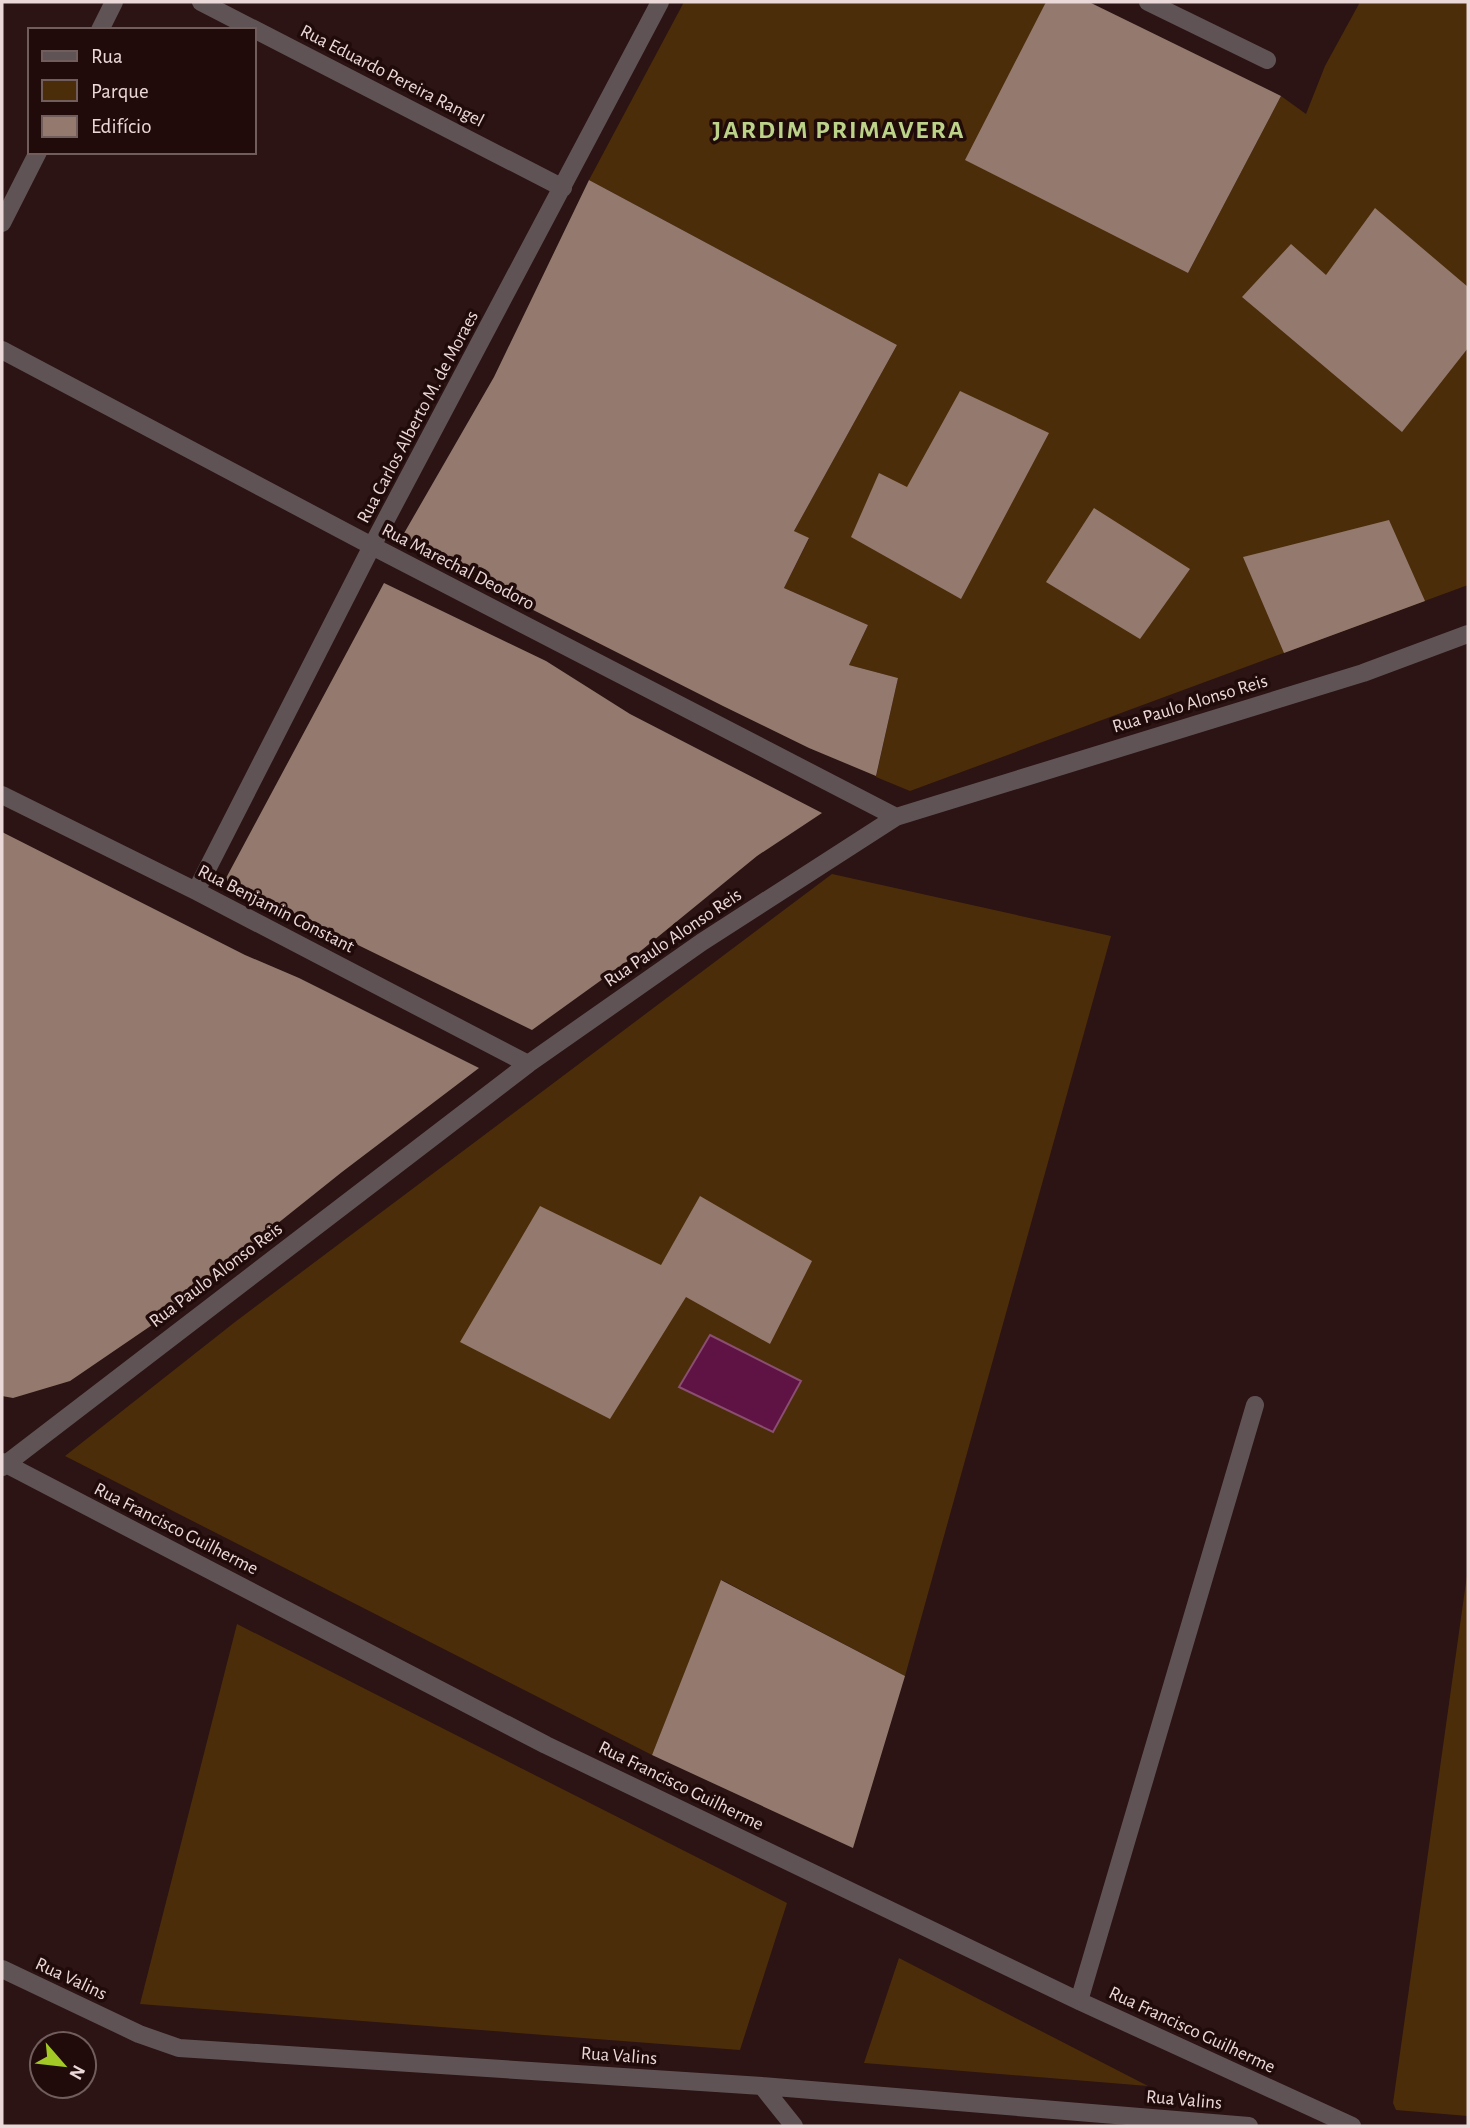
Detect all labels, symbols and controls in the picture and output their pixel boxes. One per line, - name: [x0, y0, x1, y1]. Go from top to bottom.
- street label: Rua Eduardo Pereira Rangel: [297, 21, 487, 131]
- legend: [28, 28, 256, 154]
- text: Rua: [91, 46, 123, 67]
- text: Parque: [91, 81, 149, 102]
- text: Edifício: [91, 116, 151, 137]
- district label: JARDIM PRIMAVERA: [712, 117, 966, 143]
- street label: Rua Carlos Alberto M. de Moraes: [354, 308, 482, 526]
- street label: Rua Marechal Deodoro: [379, 520, 537, 614]
- street label: Rua Paulo Alonso Reis: [1110, 671, 1270, 737]
- street label: Rua Benjamin Constant: [195, 861, 357, 957]
- street label: Rua Paulo Alonso Reis: [601, 885, 745, 991]
- street label: Rua Paulo Alonso Reis: [146, 1219, 286, 1331]
- street label: Rua Francisco Guilherme: [91, 1479, 261, 1579]
- street label: Rua Francisco Guilherme: [595, 1738, 767, 1834]
- street label: Rua Valins: [32, 1954, 110, 2004]
- street label: Rua Francisco Guilherme: [1106, 1983, 1278, 2077]
- north arrow: [28, 2030, 98, 2100]
- street label: Rua Valins: [580, 2044, 658, 2068]
- text: N: [65, 2062, 88, 2083]
- street label: Rua Valins: [1145, 2087, 1223, 2113]

